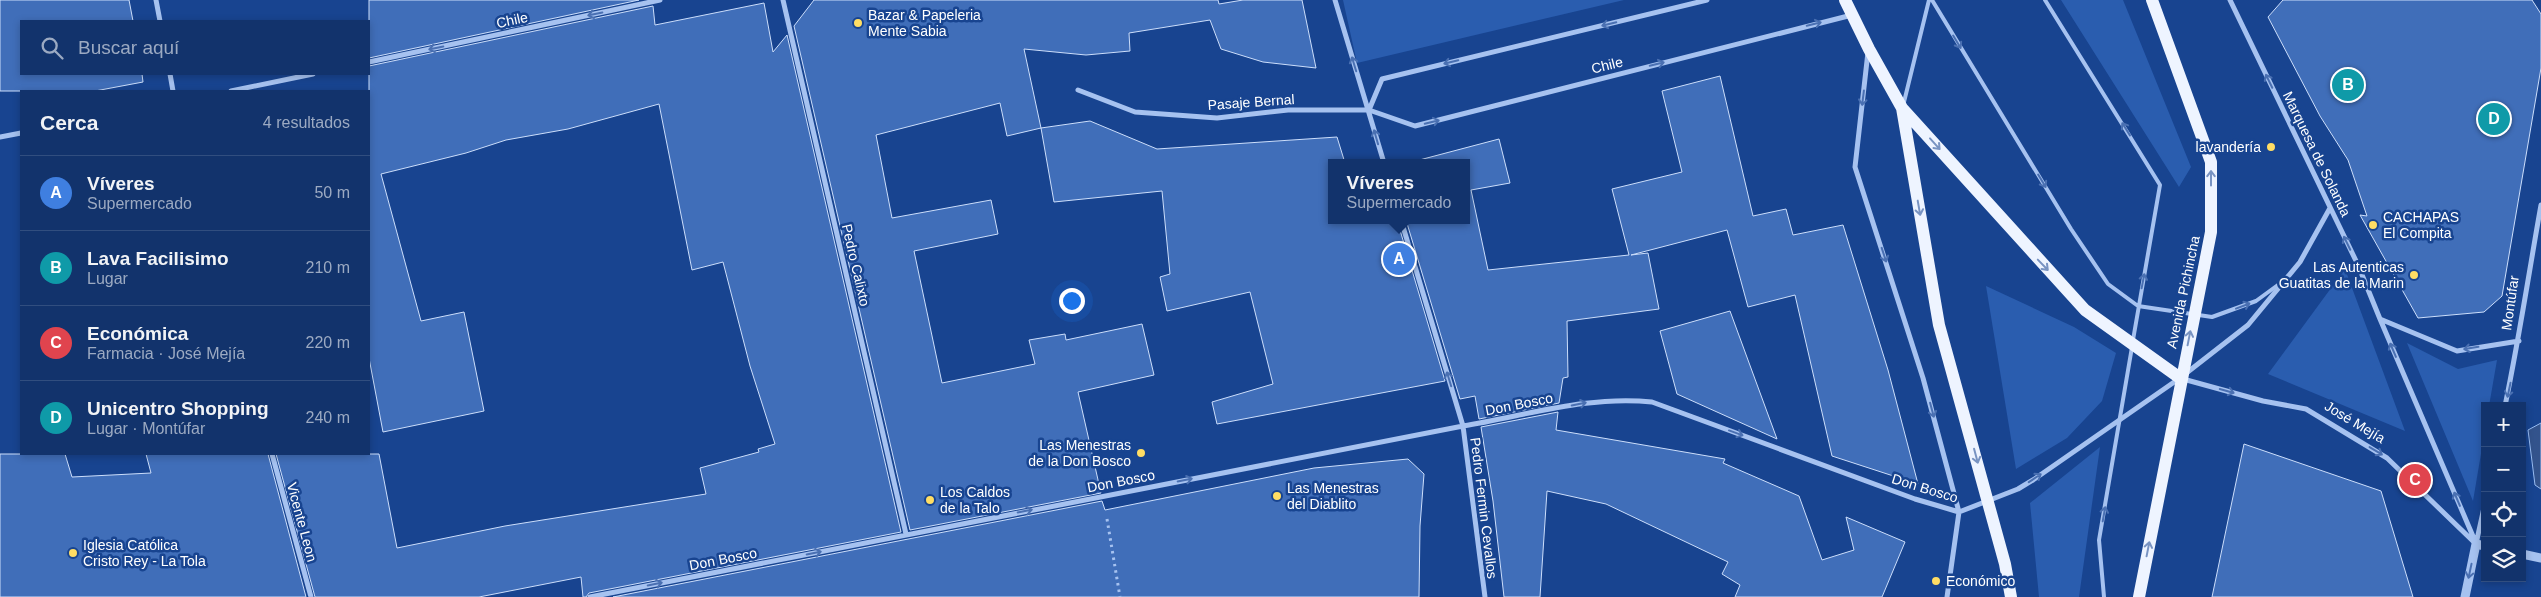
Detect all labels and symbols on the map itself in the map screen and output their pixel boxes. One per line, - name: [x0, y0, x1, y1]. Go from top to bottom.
- place label: Bazar & Papeleria Mente Sabia: [868, 7, 981, 39]
- street label: Chile: [495, 9, 529, 31]
- one-way arrow: [588, 10, 604, 19]
- marker: Bazar & Papeleria Mente Sabia: [852, 17, 864, 29]
- one-way arrow: [1806, 19, 1822, 28]
- one-way arrow: [1602, 20, 1618, 29]
- one-way arrow: [1953, 34, 1963, 48]
- one-way arrow: [429, 43, 445, 53]
- street label: Chile: [1590, 53, 1625, 77]
- one-way arrow: [1349, 56, 1359, 72]
- one-way arrow: [1444, 58, 1460, 67]
- one-way arrow: [1649, 59, 1665, 68]
- pin: B: [2332, 66, 2364, 104]
- one-way arrow: [2264, 74, 2273, 89]
- one-way arrow: [1858, 89, 1868, 105]
- street label: Marquesa de Solanda: [2280, 89, 2354, 219]
- street label: Pasaje Bernal: [1207, 91, 1295, 113]
- pin: D: [2478, 100, 2510, 138]
- one-way arrow: [1423, 117, 1439, 126]
- one-way arrow: [2121, 123, 2131, 137]
- one-way arrow: [1371, 129, 1381, 145]
- one-way arrow: [1929, 138, 1940, 151]
- place label: lavandería: [2196, 139, 2261, 155]
- marker: lavandería: [2265, 141, 2277, 153]
- one-way arrow: [2206, 170, 2216, 186]
- one-way arrow: [2037, 173, 2047, 187]
- one-way arrow: [1915, 199, 1925, 215]
- place label: CACHAPAS El Compita: [2383, 209, 2459, 241]
- marker: CACHAPAS El Compita: [2367, 219, 2379, 231]
- street label: Pedro Calixto: [839, 222, 873, 308]
- street label: Avenida Pichincha: [2163, 234, 2203, 350]
- one-way arrow: [2342, 236, 2352, 251]
- pin: A: [1383, 240, 1415, 278]
- one-way arrow: [1879, 247, 1889, 263]
- one-way arrow: [2037, 259, 2049, 271]
- place label: Las Autenticas Guatitas de la Marin: [2279, 259, 2404, 291]
- marker: Las Autenticas Guatitas de la Marin: [2408, 269, 2420, 281]
- one-way arrow: [2139, 273, 2148, 289]
- street label: Montúfar: [2498, 274, 2522, 331]
- your location: [1059, 288, 1085, 314]
- one-way arrow: [2234, 301, 2250, 310]
- one-way arrow: [2185, 331, 2194, 347]
- one-way arrow: [2388, 343, 2398, 358]
- one-way arrow: [2463, 344, 2479, 354]
- one-way arrow: [1443, 372, 1453, 388]
- one-way arrow: [2503, 382, 2513, 398]
- one-way arrow: [2219, 387, 2235, 397]
- street label: Don Bosco: [1484, 390, 1554, 418]
- street label: José Mejía: [2322, 398, 2388, 446]
- one-way arrow: [1571, 399, 1587, 409]
- one-way arrow: [1928, 402, 1937, 418]
- one-way arrow: [1727, 429, 1743, 438]
- street label: Pedro Fermin Cevallos: [1467, 436, 1501, 580]
- place label: Las Menestras de la Don Bosco: [1028, 437, 1131, 469]
- marker: Las Menestras de la Don Bosco: [1135, 447, 1147, 459]
- one-way arrow: [2368, 447, 2382, 457]
- one-way arrow: [1971, 448, 1981, 464]
- pin: C: [2399, 461, 2431, 499]
- street label: Don Bosco: [1086, 467, 1156, 495]
- street label: Don Bosco: [1890, 470, 1960, 506]
- one-way arrow: [2028, 473, 2042, 483]
- one-way arrow: [1176, 475, 1192, 485]
- place label: Las Menestras del Diablito: [1287, 480, 1379, 512]
- street label: Vicente Leon: [284, 481, 320, 563]
- place label: Los Caldos de la Talo: [940, 484, 1010, 516]
- marker: Las Menestras del Diablito: [1271, 490, 1283, 502]
- one-way arrow: [2451, 492, 2461, 507]
- marker: Los Caldos de la Talo: [924, 494, 936, 506]
- one-way arrow: [1017, 506, 1033, 516]
- one-way arrow: [2099, 506, 2109, 522]
- place label: Iglesia Católica Cristo Rey - La Tola: [83, 537, 206, 569]
- one-way arrow: [2144, 542, 2153, 558]
- street label: Don Bosco: [688, 545, 758, 573]
- marker: Iglesia Católica Cristo Rey - La Tola: [67, 547, 79, 559]
- one-way arrow: [806, 547, 822, 557]
- one-way arrow: [2465, 562, 2475, 578]
- place label: Económico: [1946, 573, 2015, 589]
- marker: Económico: [1930, 575, 1942, 587]
- one-way arrow: [646, 579, 662, 588]

